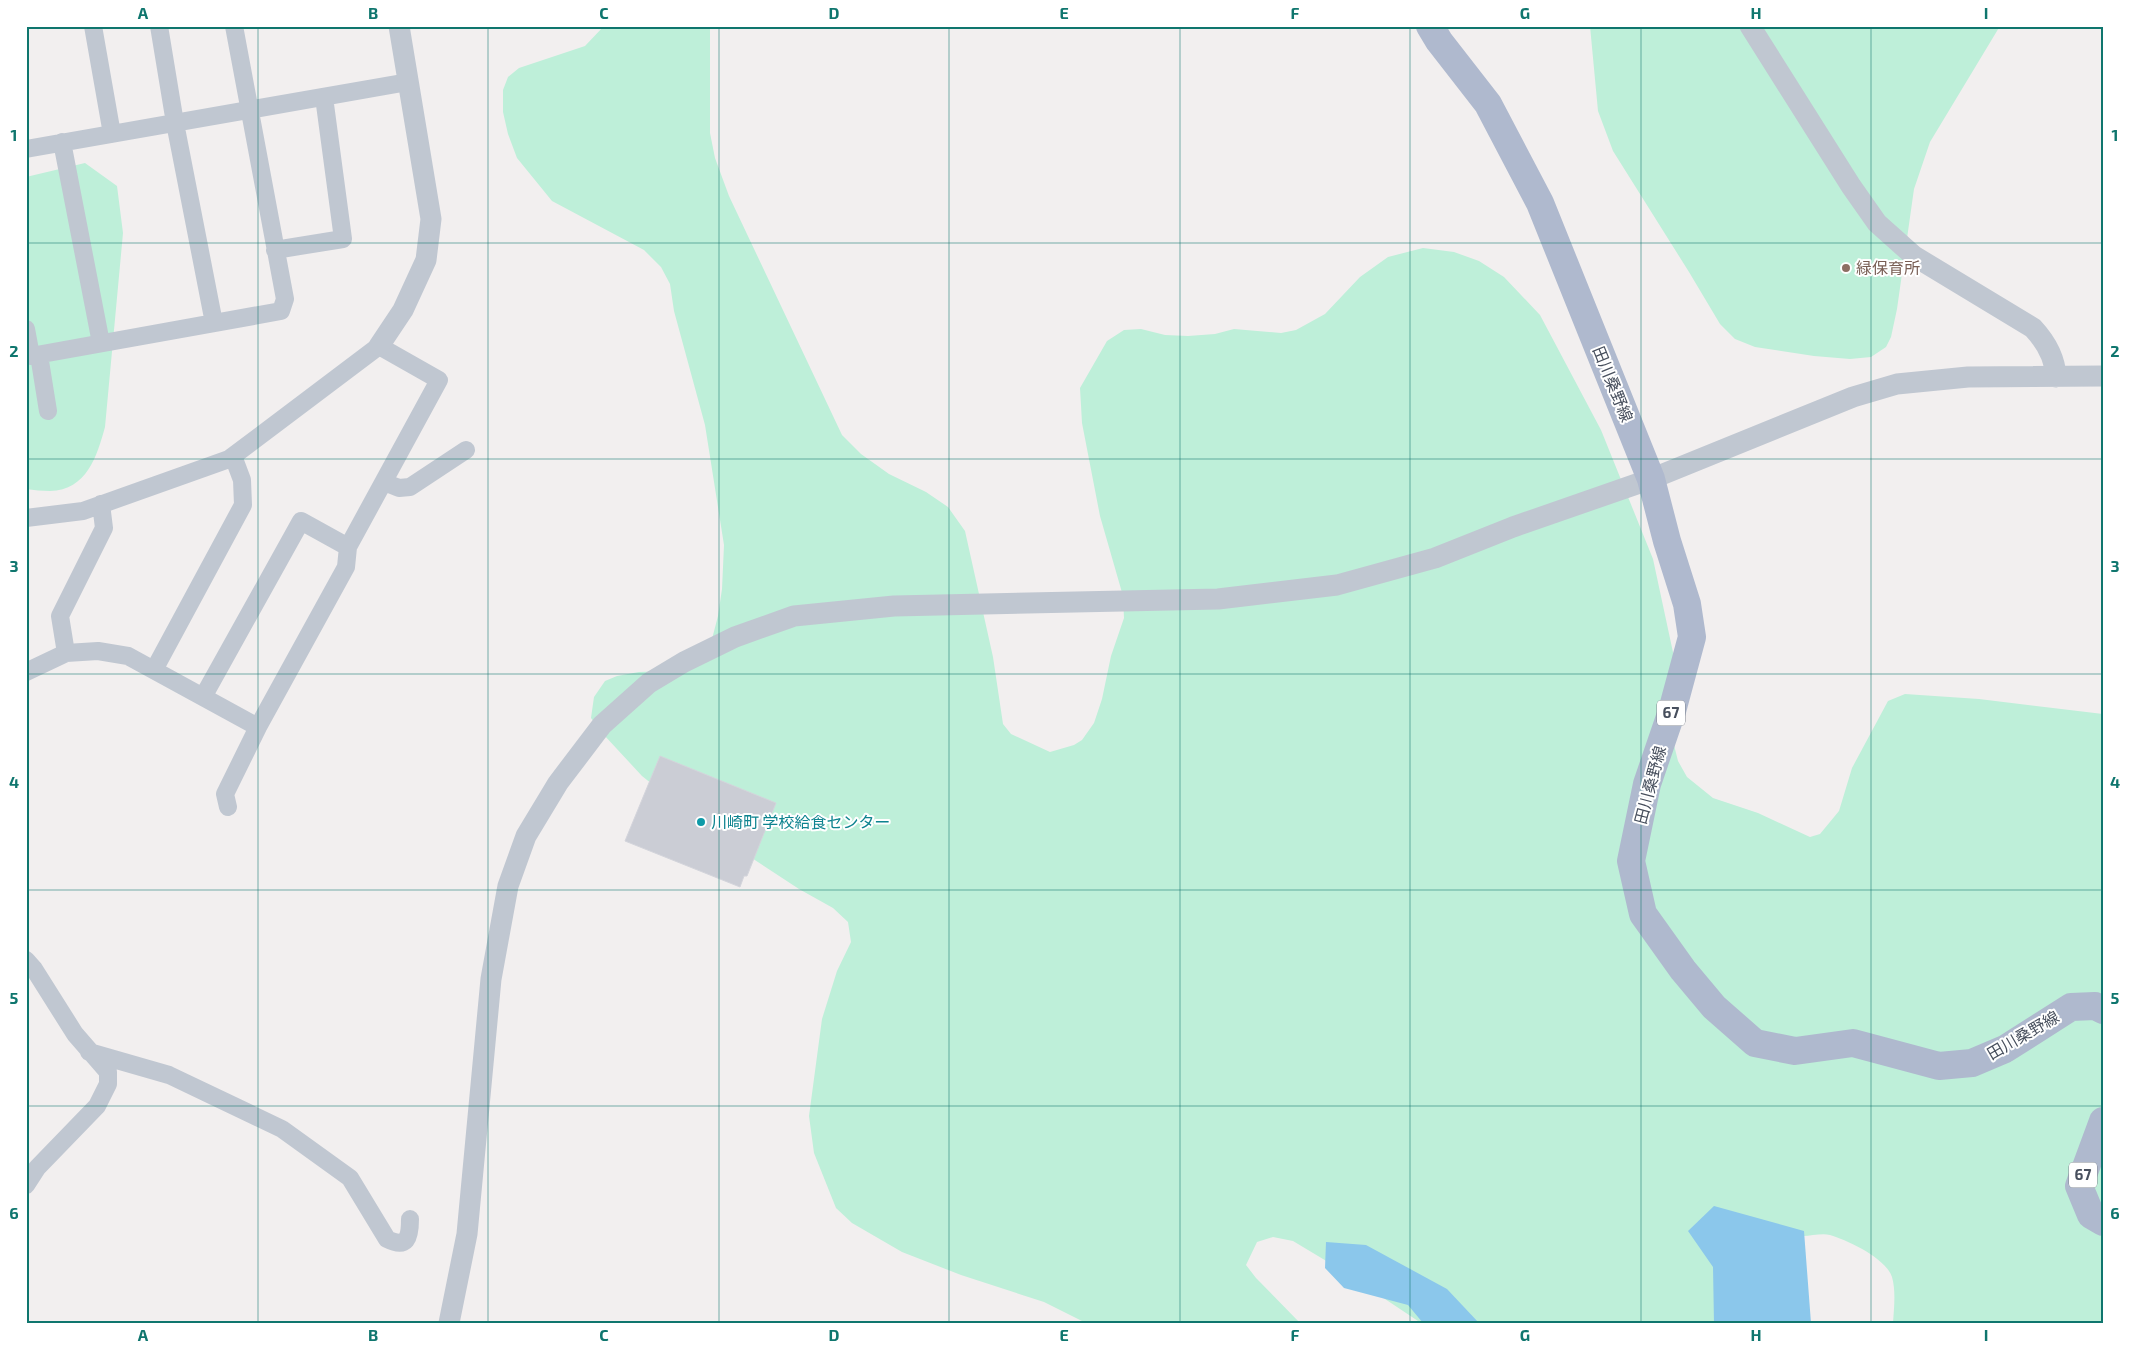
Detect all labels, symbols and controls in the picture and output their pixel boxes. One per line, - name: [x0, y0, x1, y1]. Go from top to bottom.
- text: A: [138, 3, 149, 22]
- text: B: [368, 3, 378, 22]
- text: C: [599, 3, 609, 22]
- text: D: [829, 3, 840, 22]
- text: E: [1059, 3, 1069, 22]
- text: F: [1291, 3, 1300, 22]
- text: G: [1520, 3, 1530, 22]
- text: H: [1750, 3, 1762, 22]
- text: I: [1984, 3, 1988, 22]
- text: 1: [11, 125, 17, 144]
- text: 1: [2112, 125, 2118, 144]
- place label: 緑保育所: [1856, 258, 1920, 277]
- marker: 緑保育所: [1840, 262, 1852, 274]
- text: 2: [9, 341, 19, 360]
- text: 2: [2110, 341, 2120, 360]
- street label: 田川桑野線: [1590, 343, 1637, 424]
- text: 3: [9, 556, 19, 575]
- text: 3: [2110, 556, 2120, 575]
- road number: 67: [1657, 700, 1685, 726]
- street label: 田川桑野線: [1630, 744, 1669, 826]
- text: 4: [9, 772, 19, 791]
- text: 4: [2110, 772, 2120, 791]
- place label: 川崎町 学校給食センター: [711, 812, 891, 831]
- marker: 川崎町 学校給食センター: [695, 816, 707, 828]
- text: 5: [10, 988, 19, 1007]
- text: 5: [2111, 988, 2120, 1007]
- street label: 田川桑野線: [1983, 1006, 2062, 1063]
- road number: 67: [2069, 1162, 2097, 1188]
- text: 6: [9, 1203, 19, 1222]
- text: 6: [2110, 1203, 2120, 1222]
- text: A: [138, 1325, 149, 1344]
- text: B: [368, 1325, 378, 1344]
- text: C: [599, 1325, 609, 1344]
- text: D: [829, 1325, 840, 1344]
- text: E: [1059, 1325, 1069, 1344]
- text: F: [1291, 1325, 1300, 1344]
- text: G: [1520, 1325, 1530, 1344]
- text: H: [1750, 1325, 1762, 1344]
- text: I: [1984, 1325, 1988, 1344]

